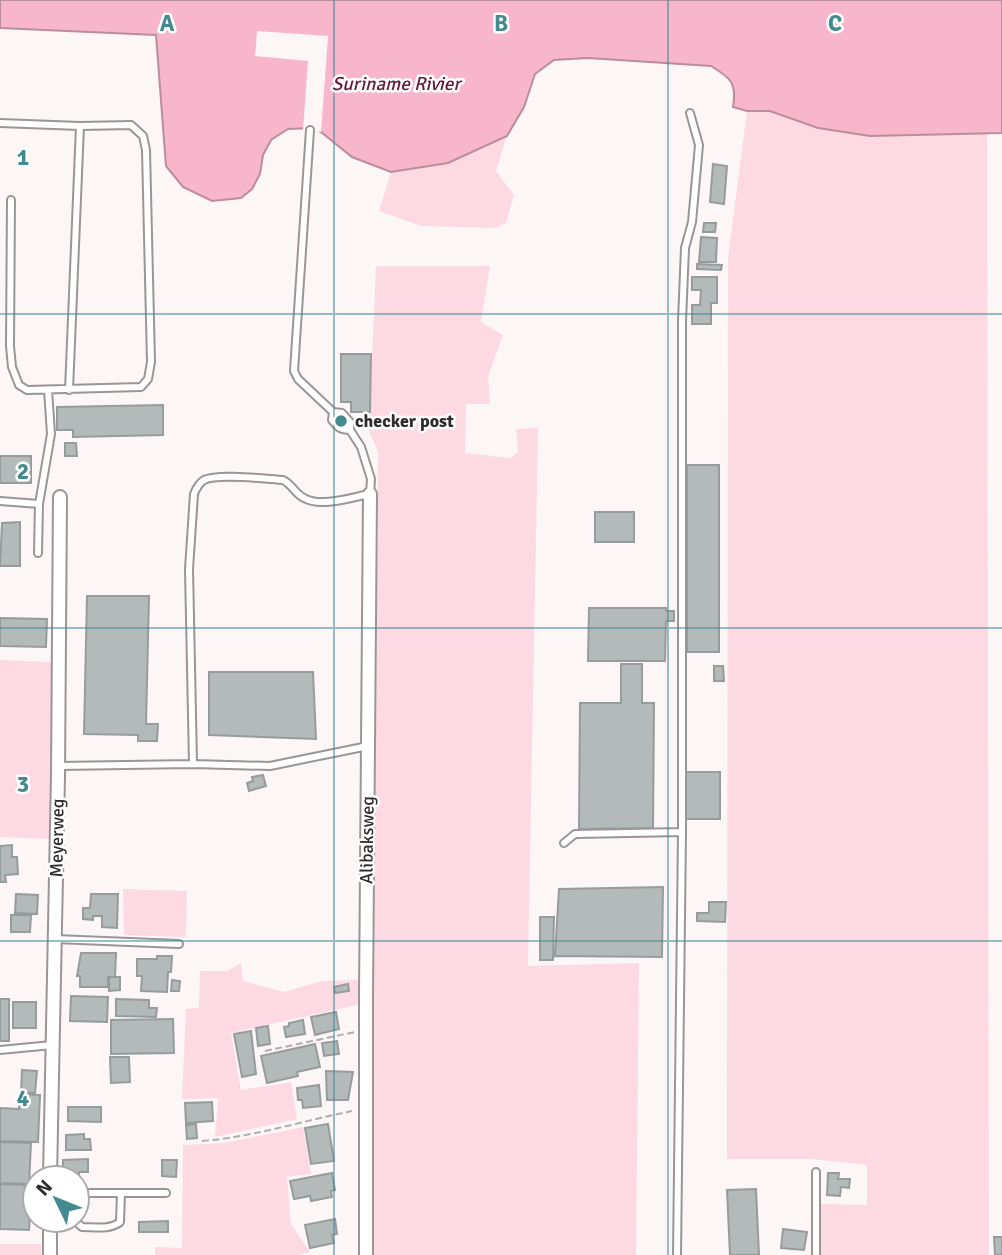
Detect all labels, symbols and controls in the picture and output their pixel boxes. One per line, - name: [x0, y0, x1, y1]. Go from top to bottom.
- text: A: [160, 9, 175, 38]
- text: B: [494, 9, 508, 38]
- text: C: [828, 9, 842, 38]
- water label: Suriname Rivier: [332, 72, 463, 96]
- text: 1: [17, 143, 29, 172]
- place label: checker post: [355, 410, 454, 432]
- marker: checker post: [333, 413, 349, 429]
- text: 2: [17, 457, 29, 486]
- text: 3: [17, 770, 29, 799]
- street label: Alibaksweg: [355, 796, 379, 884]
- street label: Meyerweg: [45, 798, 69, 878]
- text: 4: [17, 1084, 29, 1113]
- north arrow: [21, 1164, 91, 1234]
- text: N: [31, 1175, 58, 1201]

